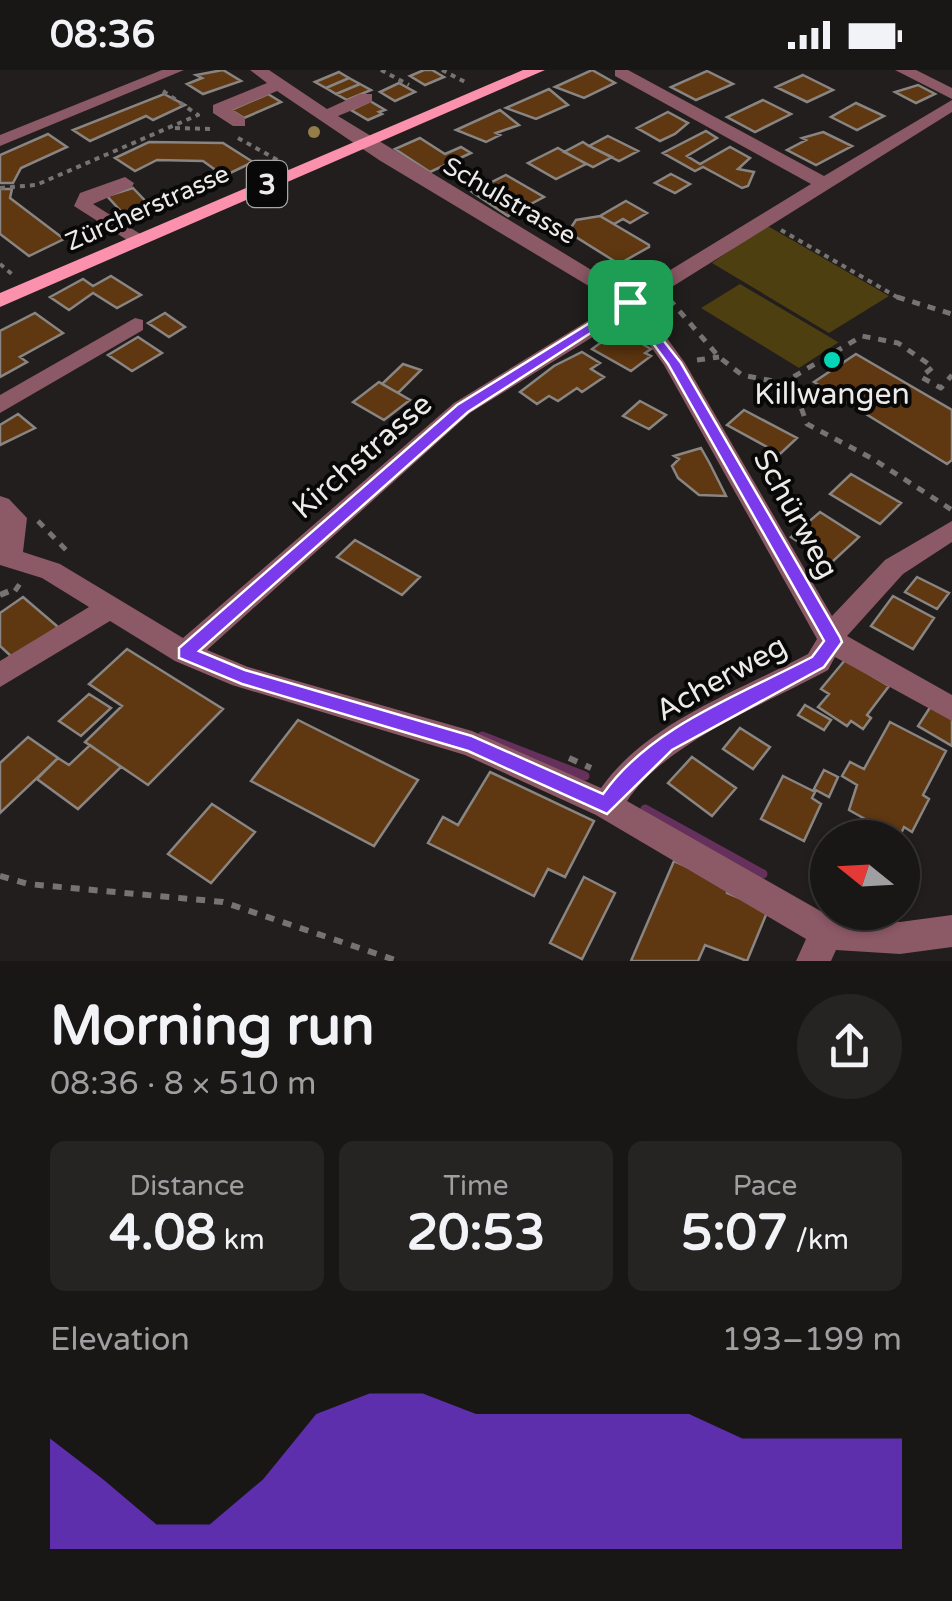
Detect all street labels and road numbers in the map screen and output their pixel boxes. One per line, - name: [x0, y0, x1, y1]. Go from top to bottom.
- street label: Schulstrasse: [438, 151, 581, 251]
- street label: Zürcherstrasse: [61, 158, 234, 257]
- road number: 3: [247, 161, 287, 207]
- street label: Kirchstrasse: [285, 386, 440, 527]
- street label: Schürweg: [745, 443, 846, 585]
- street label: Acherweg: [649, 627, 793, 730]

